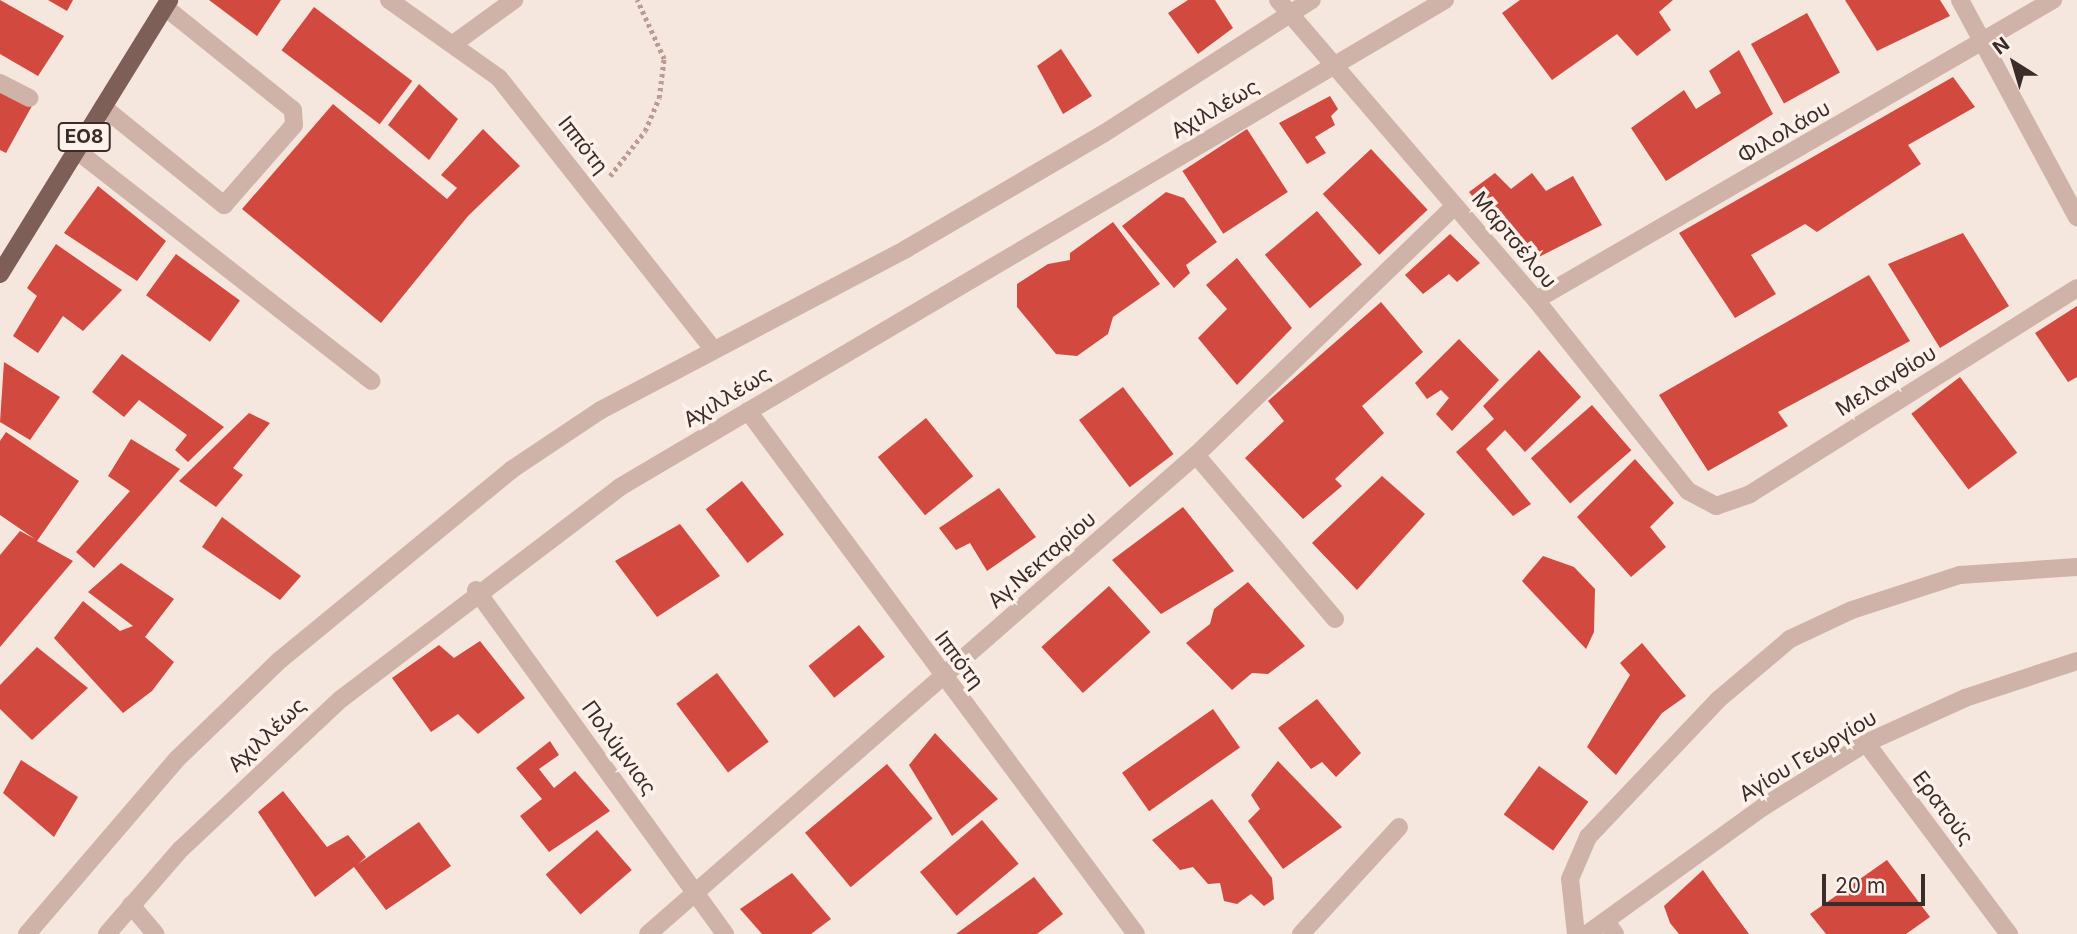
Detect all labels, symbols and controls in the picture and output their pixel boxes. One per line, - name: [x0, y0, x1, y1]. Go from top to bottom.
- north arrow: [1979, 28, 2049, 98]
- text: N: [1988, 32, 2014, 59]
- street label: Αχιλλέως: [1167, 74, 1263, 144]
- street label: Φιλολάου: [1733, 95, 1835, 169]
- street label: Ιππότη: [553, 111, 613, 179]
- road number: ΕΟ8: [56, 122, 112, 153]
- street label: Μαρτσέλου: [1466, 187, 1562, 293]
- street label: Μελανθίου: [1831, 340, 1941, 422]
- street label: Αχιλλέως: [679, 361, 775, 433]
- street label: Αγ.Νεκταρίου: [983, 506, 1101, 614]
- street label: Ιππότη: [929, 626, 989, 694]
- street label: Αχιλλέως: [223, 693, 311, 777]
- street label: Πολύμνιας: [576, 696, 662, 800]
- street label: Αγίου Γεωργίου: [1735, 705, 1881, 807]
- street label: Ερατούς: [1907, 766, 1979, 850]
- scale bar: [1825, 860, 1928, 904]
- text: 20 m: [1835, 873, 1885, 898]

